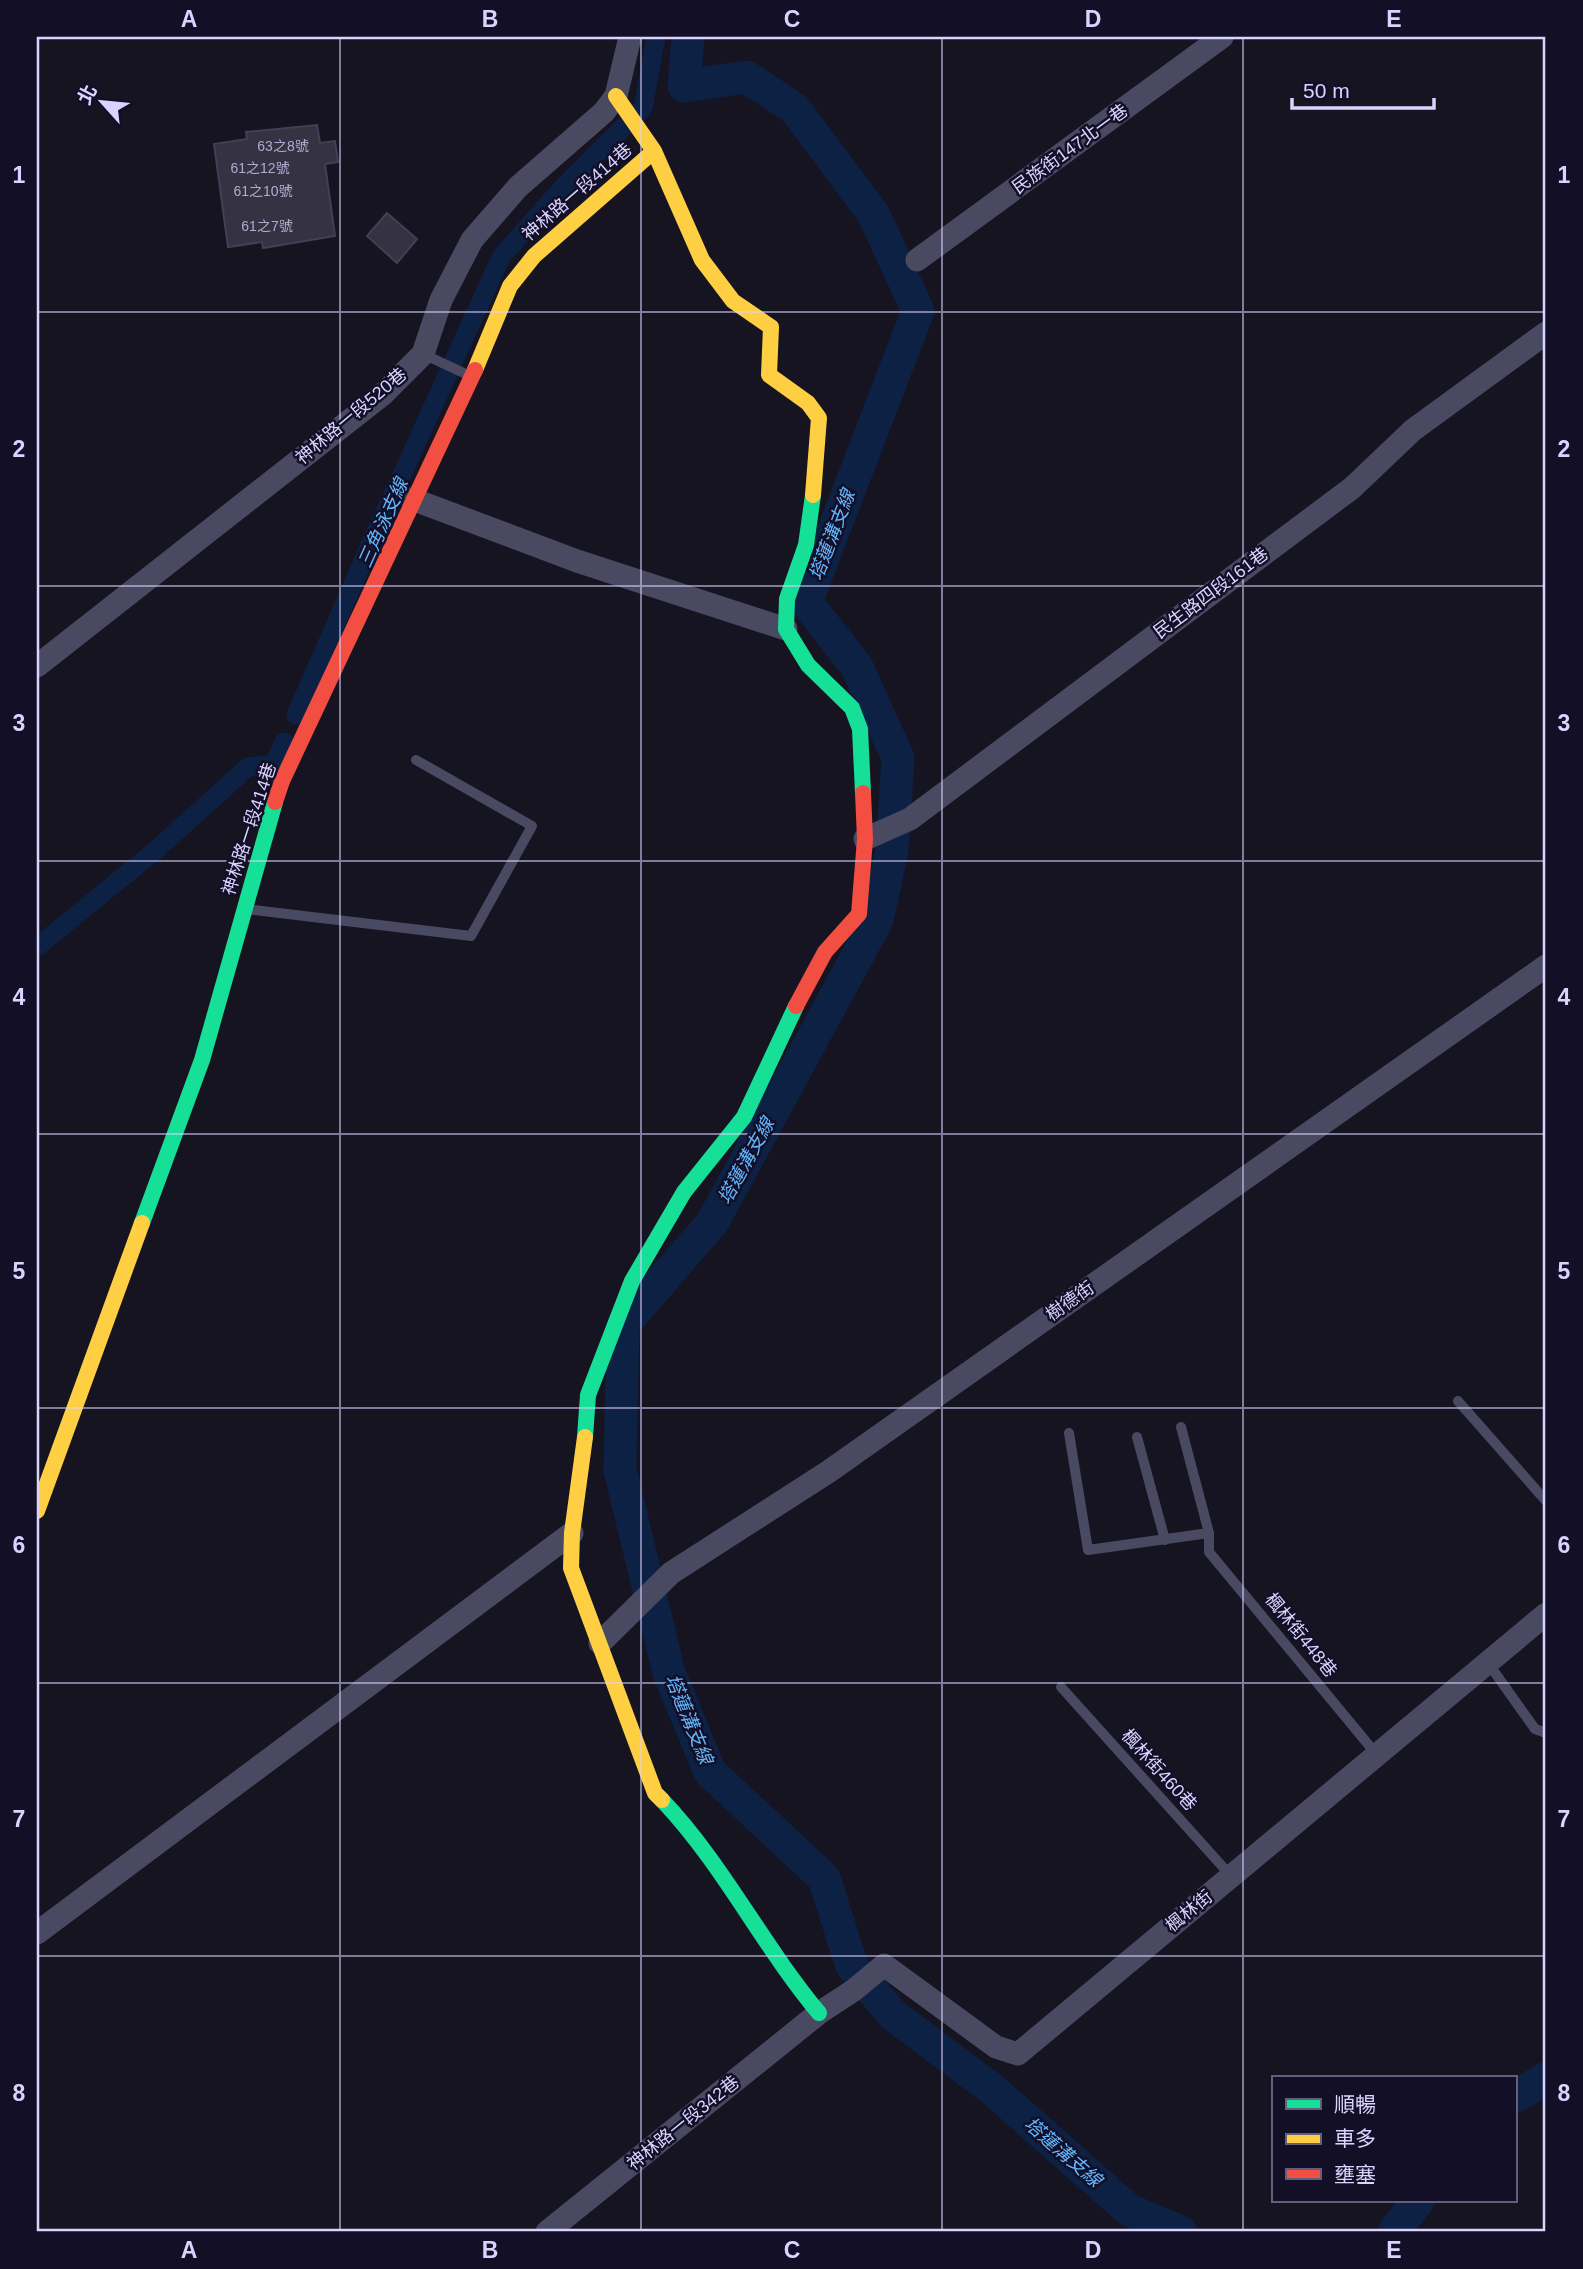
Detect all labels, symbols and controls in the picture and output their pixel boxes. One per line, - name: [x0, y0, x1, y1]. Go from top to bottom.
- text: A: [181, 6, 197, 32]
- text: B: [482, 6, 498, 32]
- text: C: [784, 6, 800, 32]
- text: D: [1085, 6, 1101, 32]
- text: E: [1386, 6, 1402, 32]
- north arrow: [66, 66, 136, 136]
- scale bar: [1292, 66, 1434, 110]
- text: 50 m: [1303, 79, 1350, 102]
- text: 北: [74, 81, 101, 108]
- street label: 民族街147北一巷: [1008, 100, 1132, 198]
- house number: 63之8號: [257, 138, 309, 154]
- street label: 神林路一段414巷: [518, 139, 636, 245]
- house number: 61之12號: [230, 160, 290, 176]
- text: 1: [13, 162, 26, 188]
- text: 1: [1558, 162, 1571, 188]
- house number: 61之10號: [233, 183, 293, 199]
- house number: 61之7號: [241, 218, 293, 234]
- street label: 神林路一段520巷: [292, 364, 410, 468]
- text: 2: [13, 436, 25, 462]
- text: 2: [1558, 436, 1570, 462]
- water label: 三角泳支線: [354, 474, 413, 571]
- water label: 塔蓮溝支線: [805, 485, 860, 583]
- street label: 民生路四段161巷: [1150, 543, 1272, 643]
- text: 3: [13, 710, 25, 736]
- text: 3: [1558, 710, 1570, 736]
- street label: 神林路一段414巷: [218, 760, 280, 898]
- text: 4: [13, 984, 26, 1010]
- text: 4: [1558, 984, 1571, 1010]
- water label: 塔蓮溝支線: [714, 1113, 779, 1208]
- text: 5: [13, 1258, 26, 1284]
- text: 5: [1558, 1258, 1571, 1284]
- street label: 樹德街: [1042, 1277, 1098, 1325]
- text: 6: [13, 1532, 25, 1558]
- text: 6: [1558, 1532, 1570, 1558]
- street label: 楓林街448巷: [1261, 1589, 1341, 1681]
- water label: 塔蓮溝支線: [661, 1671, 717, 1769]
- street label: 楓林街460巷: [1117, 1725, 1201, 1815]
- text: 7: [13, 1806, 25, 1832]
- text: 7: [1558, 1806, 1570, 1832]
- street label: 楓林街: [1162, 1886, 1216, 1936]
- street label: 神林路一段342巷: [623, 2072, 743, 2174]
- legend: [1272, 2076, 1516, 2202]
- text: 8: [13, 2080, 26, 2106]
- text: 8: [1558, 2080, 1571, 2106]
- text: 順暢: [1334, 2093, 1376, 2116]
- water label: 塔蓮溝支線: [1020, 2113, 1107, 2192]
- text: 車多: [1334, 2127, 1376, 2150]
- text: 壅塞: [1334, 2163, 1376, 2186]
- text: A: [181, 2237, 197, 2263]
- text: B: [482, 2237, 498, 2263]
- text: C: [784, 2237, 800, 2263]
- text: D: [1085, 2237, 1101, 2263]
- text: E: [1386, 2237, 1402, 2263]

